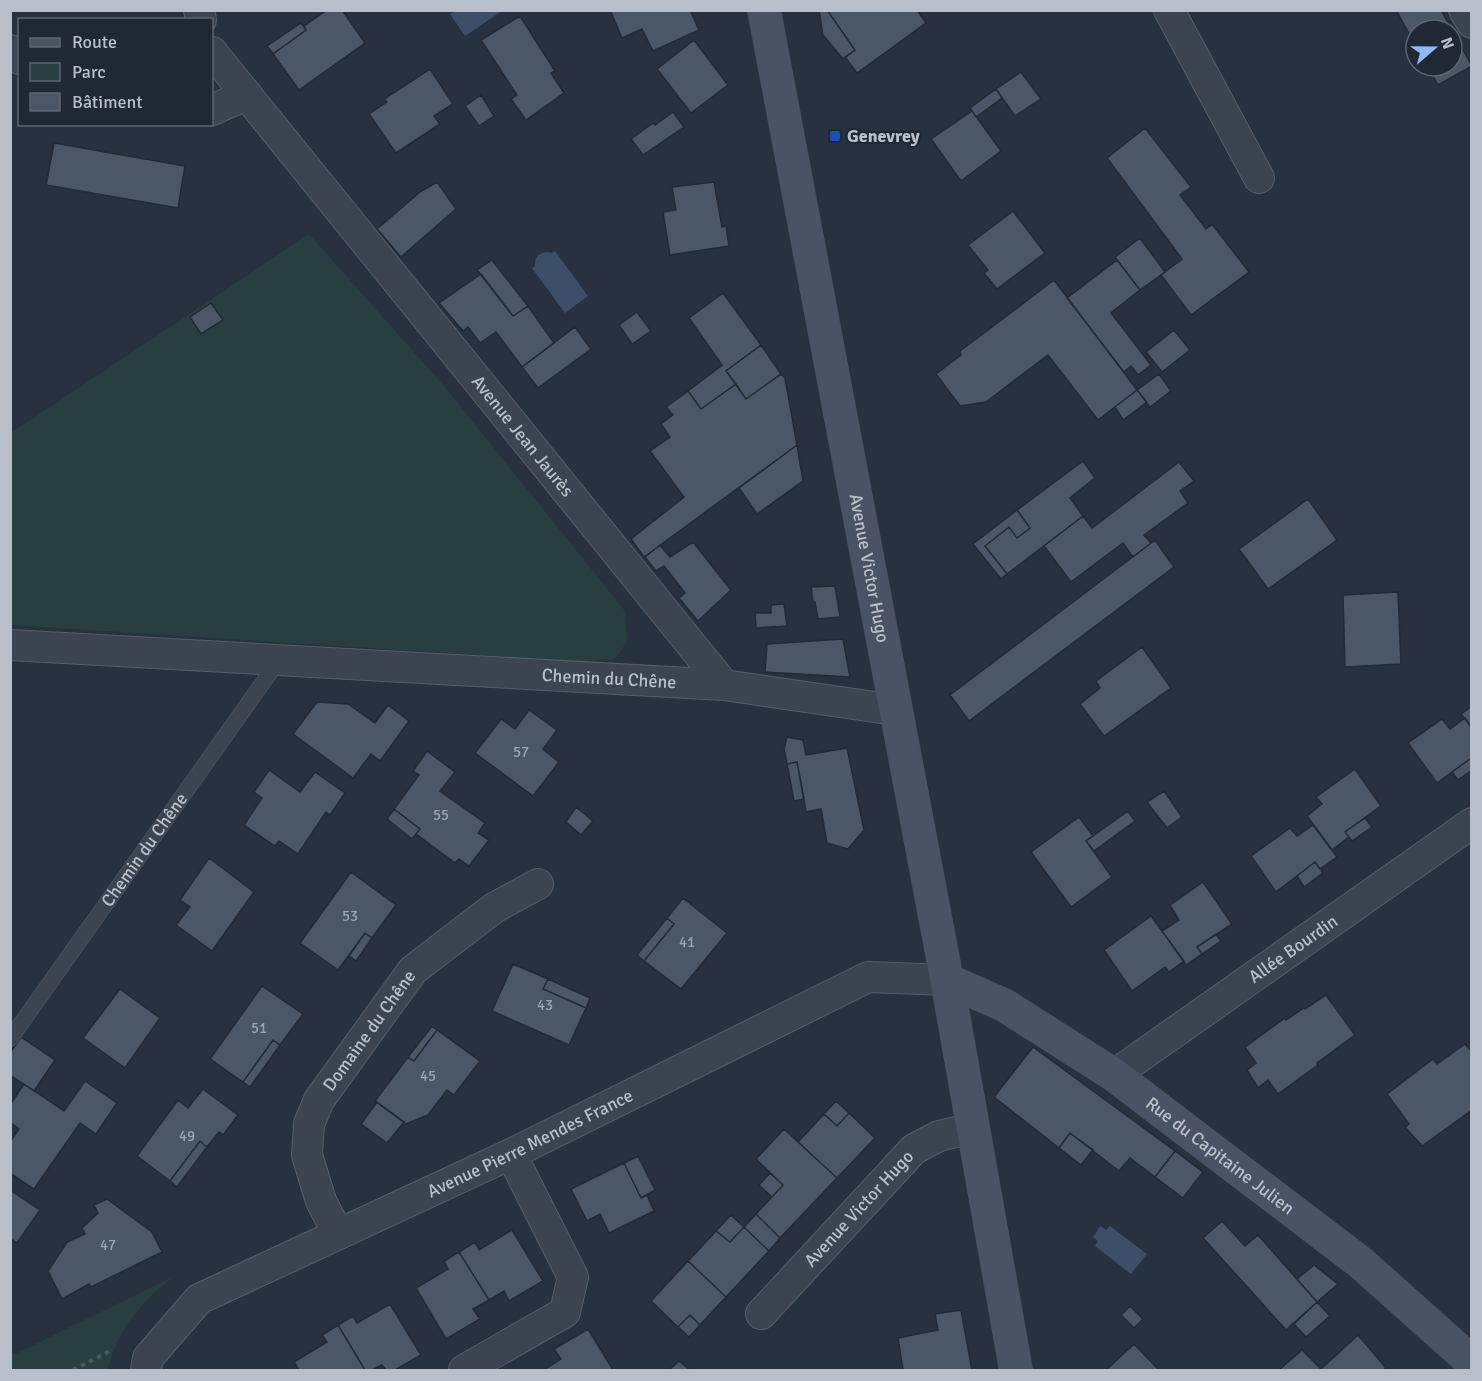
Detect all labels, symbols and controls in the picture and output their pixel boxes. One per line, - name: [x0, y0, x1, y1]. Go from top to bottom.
- legend: [18, 18, 213, 126]
- north arrow: [1404, 18, 1464, 78]
- text: Route: [72, 31, 117, 53]
- text: N: [1436, 35, 1458, 52]
- text: Parc: [72, 61, 106, 83]
- text: Bâtiment: [72, 91, 143, 113]
- place label: Genevrey: [847, 125, 920, 147]
- marker: Genevrey: [828, 129, 842, 143]
- street label: Avenue Jean Jaurès: [467, 371, 579, 501]
- street label: Avenue Victor Hugo: [844, 492, 894, 644]
- street label: Chemin du Chêne: [541, 664, 677, 693]
- house number: 57: [513, 743, 529, 761]
- street label: Chemin du Chêne: [96, 789, 192, 911]
- house number: 55: [433, 806, 449, 824]
- house number: 53: [342, 907, 358, 925]
- street label: Allée Bourdin: [1244, 910, 1342, 988]
- house number: 41: [679, 933, 695, 951]
- street label: Domaine du Chêne: [318, 966, 420, 1095]
- house number: 43: [537, 996, 553, 1014]
- house number: 51: [251, 1019, 267, 1037]
- house number: 45: [420, 1067, 436, 1085]
- street label: Avenue Pierre Mendes France: [424, 1084, 637, 1202]
- street label: Rue du Capitaine Julien: [1141, 1092, 1299, 1219]
- house number: 49: [179, 1127, 195, 1145]
- street label: Avenue Victor Hugo: [799, 1146, 918, 1271]
- house number: 47: [100, 1236, 116, 1254]

